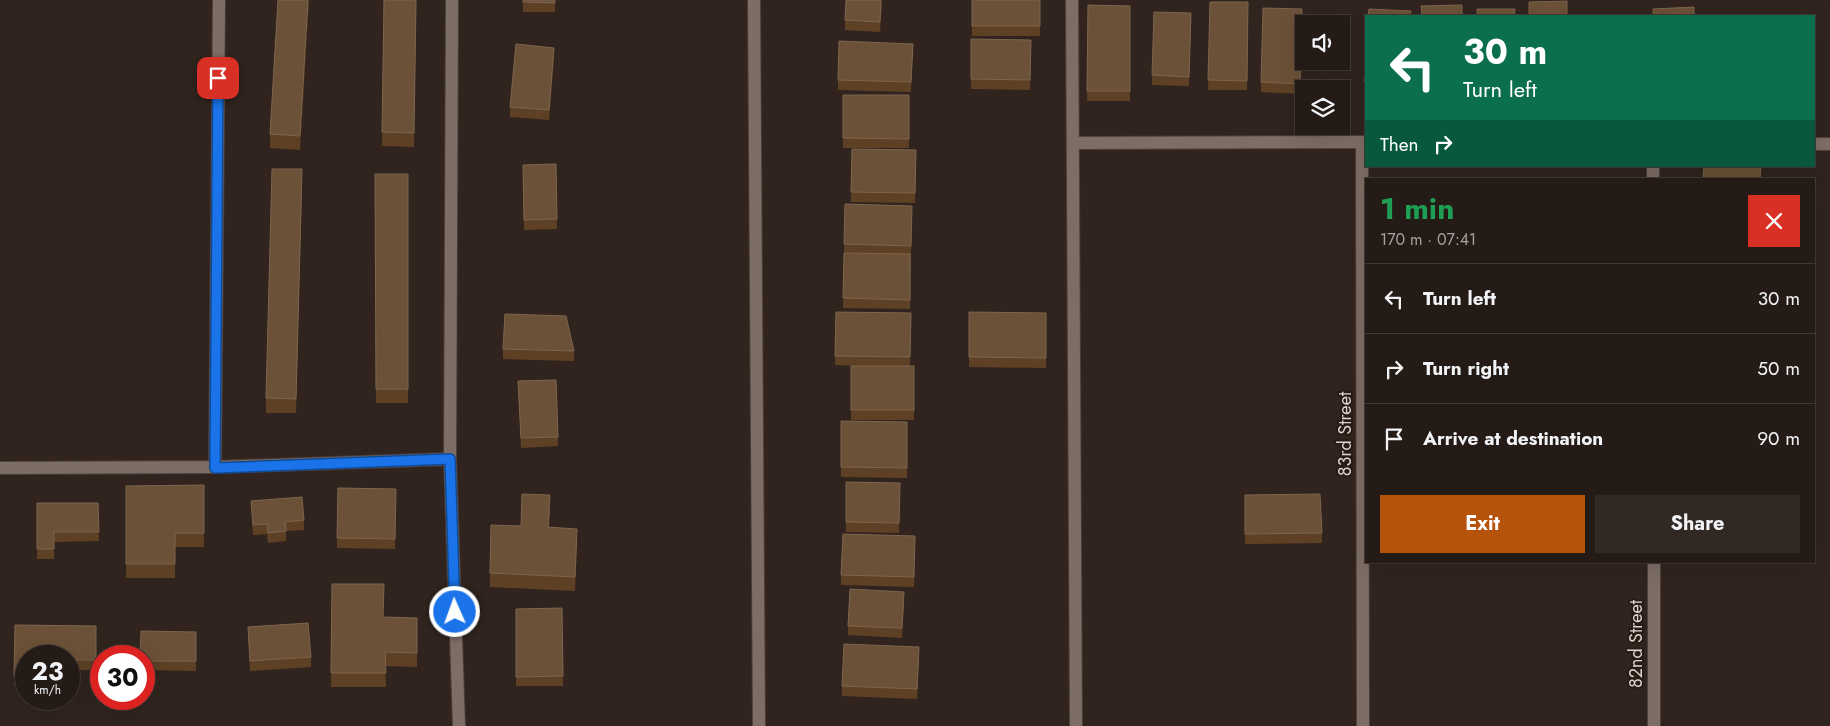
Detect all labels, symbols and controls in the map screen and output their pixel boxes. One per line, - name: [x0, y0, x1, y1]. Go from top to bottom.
- map controls: [1295, 15, 1350, 135]
- button: sound: [1295, 15, 1350, 70]
- text: 30 m: [1463, 27, 1547, 77]
- icon: left: [1380, 35, 1445, 100]
- pin: [197, 57, 239, 99]
- icon: arrive: [204, 64, 232, 92]
- text: Turn left: [1463, 73, 1537, 105]
- button: layers: [1295, 80, 1350, 135]
- icon: right: [1429, 130, 1457, 158]
- text: Then: [1380, 131, 1419, 158]
- text: 1 min: [1380, 187, 1454, 230]
- button: close: [1748, 195, 1800, 247]
- text: 170 m · 07:41: [1380, 228, 1476, 251]
- icon: left: [1380, 285, 1408, 313]
- text: Turn left: [1423, 285, 1496, 312]
- text: 30 m: [1758, 285, 1800, 312]
- icon: right: [1380, 355, 1408, 383]
- text: Turn right: [1423, 355, 1509, 382]
- text: 50 m: [1757, 355, 1800, 382]
- street label: 83rd Street: [1332, 391, 1358, 476]
- icon: arrive: [1380, 425, 1408, 453]
- text: Arrive at destination: [1423, 425, 1603, 452]
- text: 90 m: [1757, 425, 1800, 452]
- button: Exit: [1380, 495, 1585, 553]
- button: Share: [1595, 495, 1800, 553]
- position arrow: [428, 585, 480, 637]
- street label: 82nd Street: [1623, 599, 1649, 688]
- speed limit sign: 30: [90, 645, 155, 710]
- text: 23: [32, 653, 63, 689]
- text: km/h: [34, 681, 61, 699]

